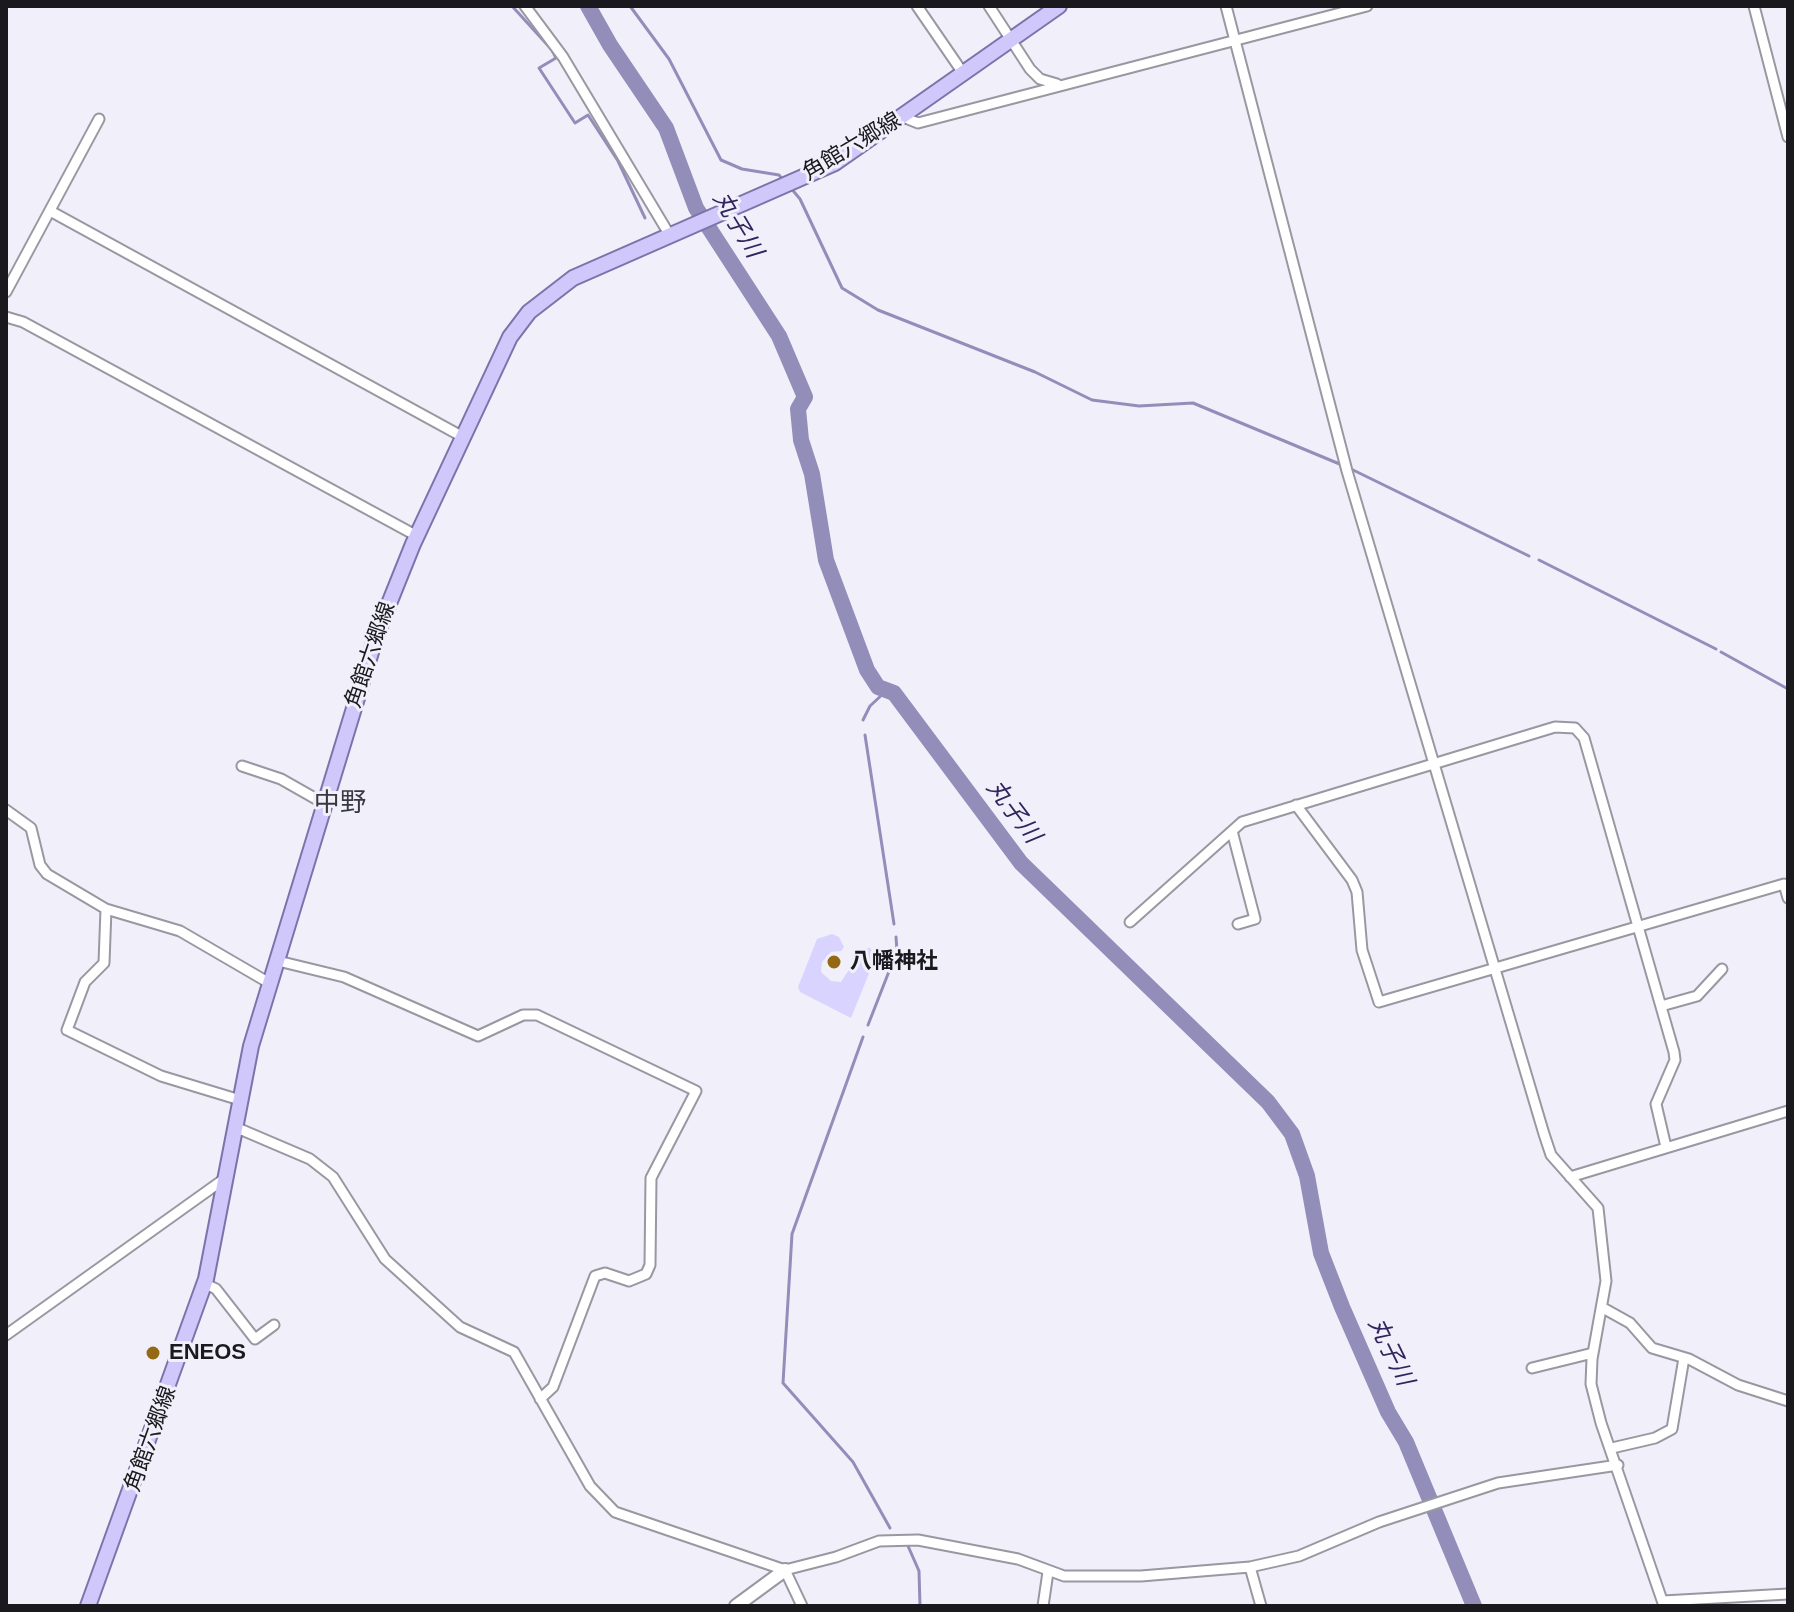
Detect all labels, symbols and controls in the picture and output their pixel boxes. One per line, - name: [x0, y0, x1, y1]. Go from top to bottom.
- street label: 角館六郷線: [798, 107, 906, 187]
- water label: 丸子川: [706, 187, 768, 263]
- street label: 角館六郷線: [341, 599, 401, 711]
- water label: 丸子川: [980, 775, 1046, 849]
- district label: 中野: [314, 788, 366, 820]
- place label: 八幡神社: [850, 949, 938, 975]
- marker: 八幡神社: [825, 953, 843, 971]
- water label: 丸子川: [1361, 1313, 1419, 1391]
- place label: ENEOS: [169, 1340, 246, 1366]
- marker: ENEOS: [144, 1344, 162, 1362]
- street label: 角館六郷線: [120, 1383, 182, 1495]

